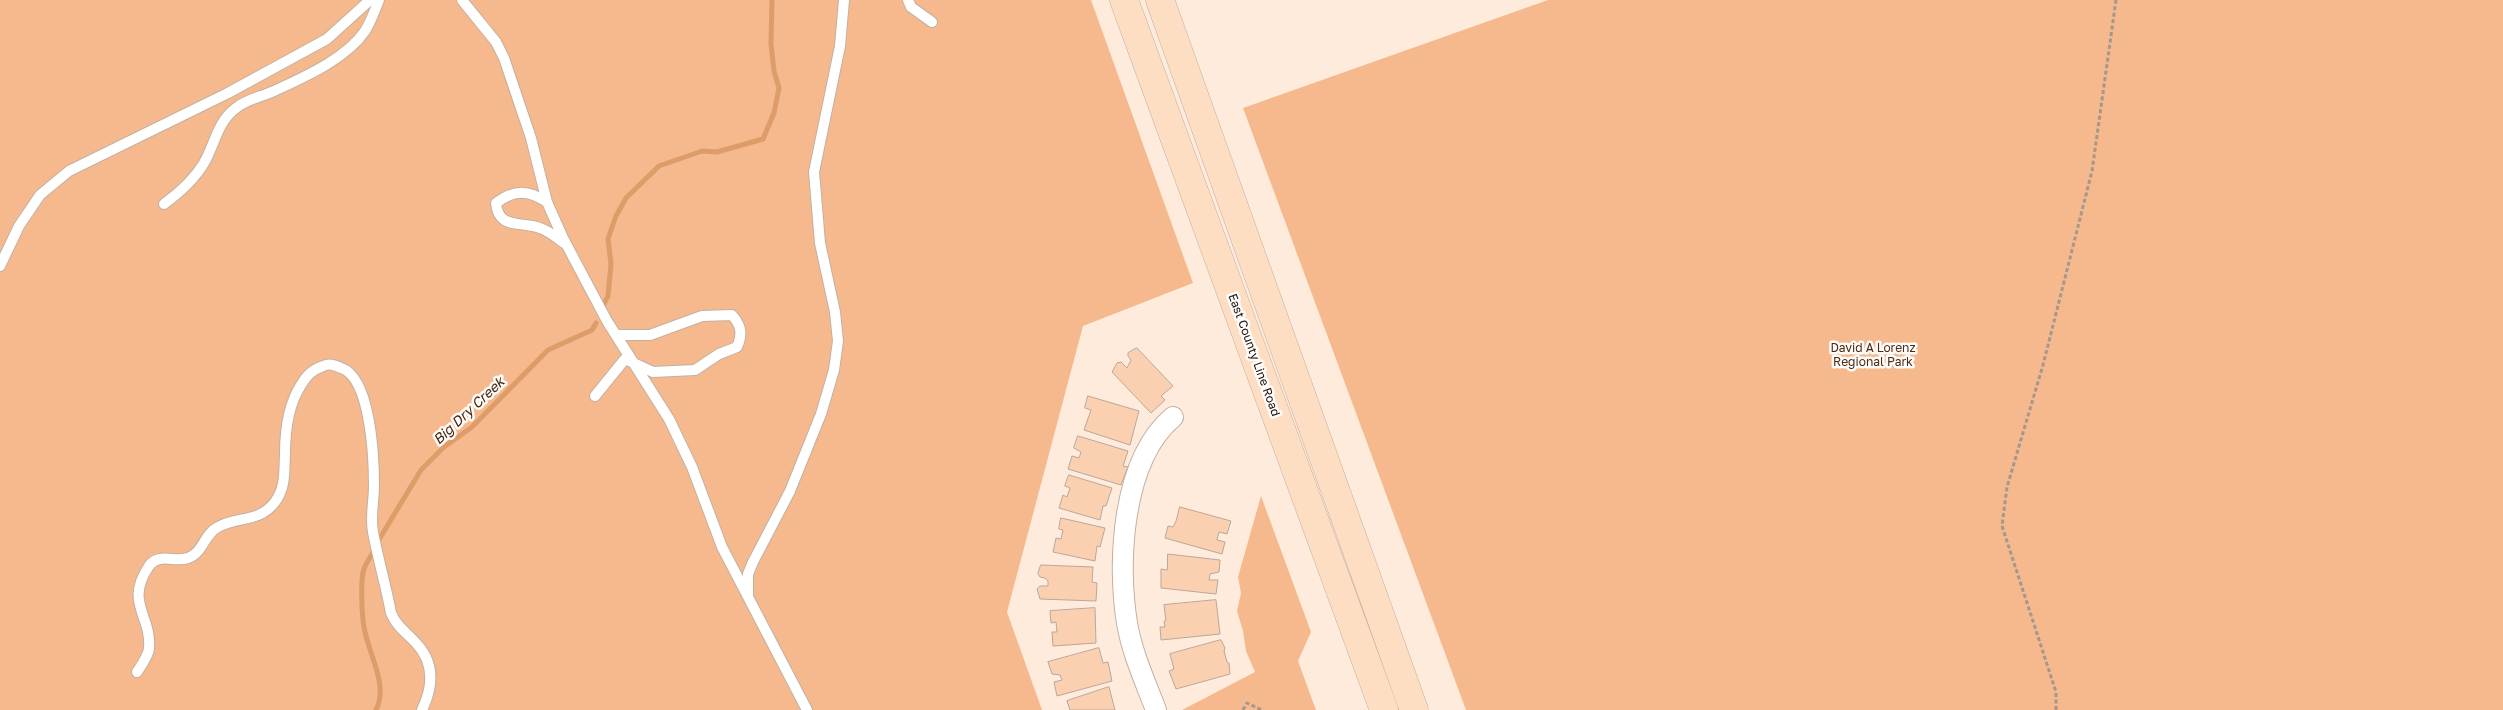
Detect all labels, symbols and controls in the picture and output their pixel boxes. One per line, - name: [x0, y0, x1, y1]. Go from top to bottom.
- street label: East County Line Road: [1225, 292, 1283, 418]
- park label: David A Lorenz Regional Park: [1830, 341, 1916, 369]
- water label: Big Dry Creek: [430, 374, 508, 448]

